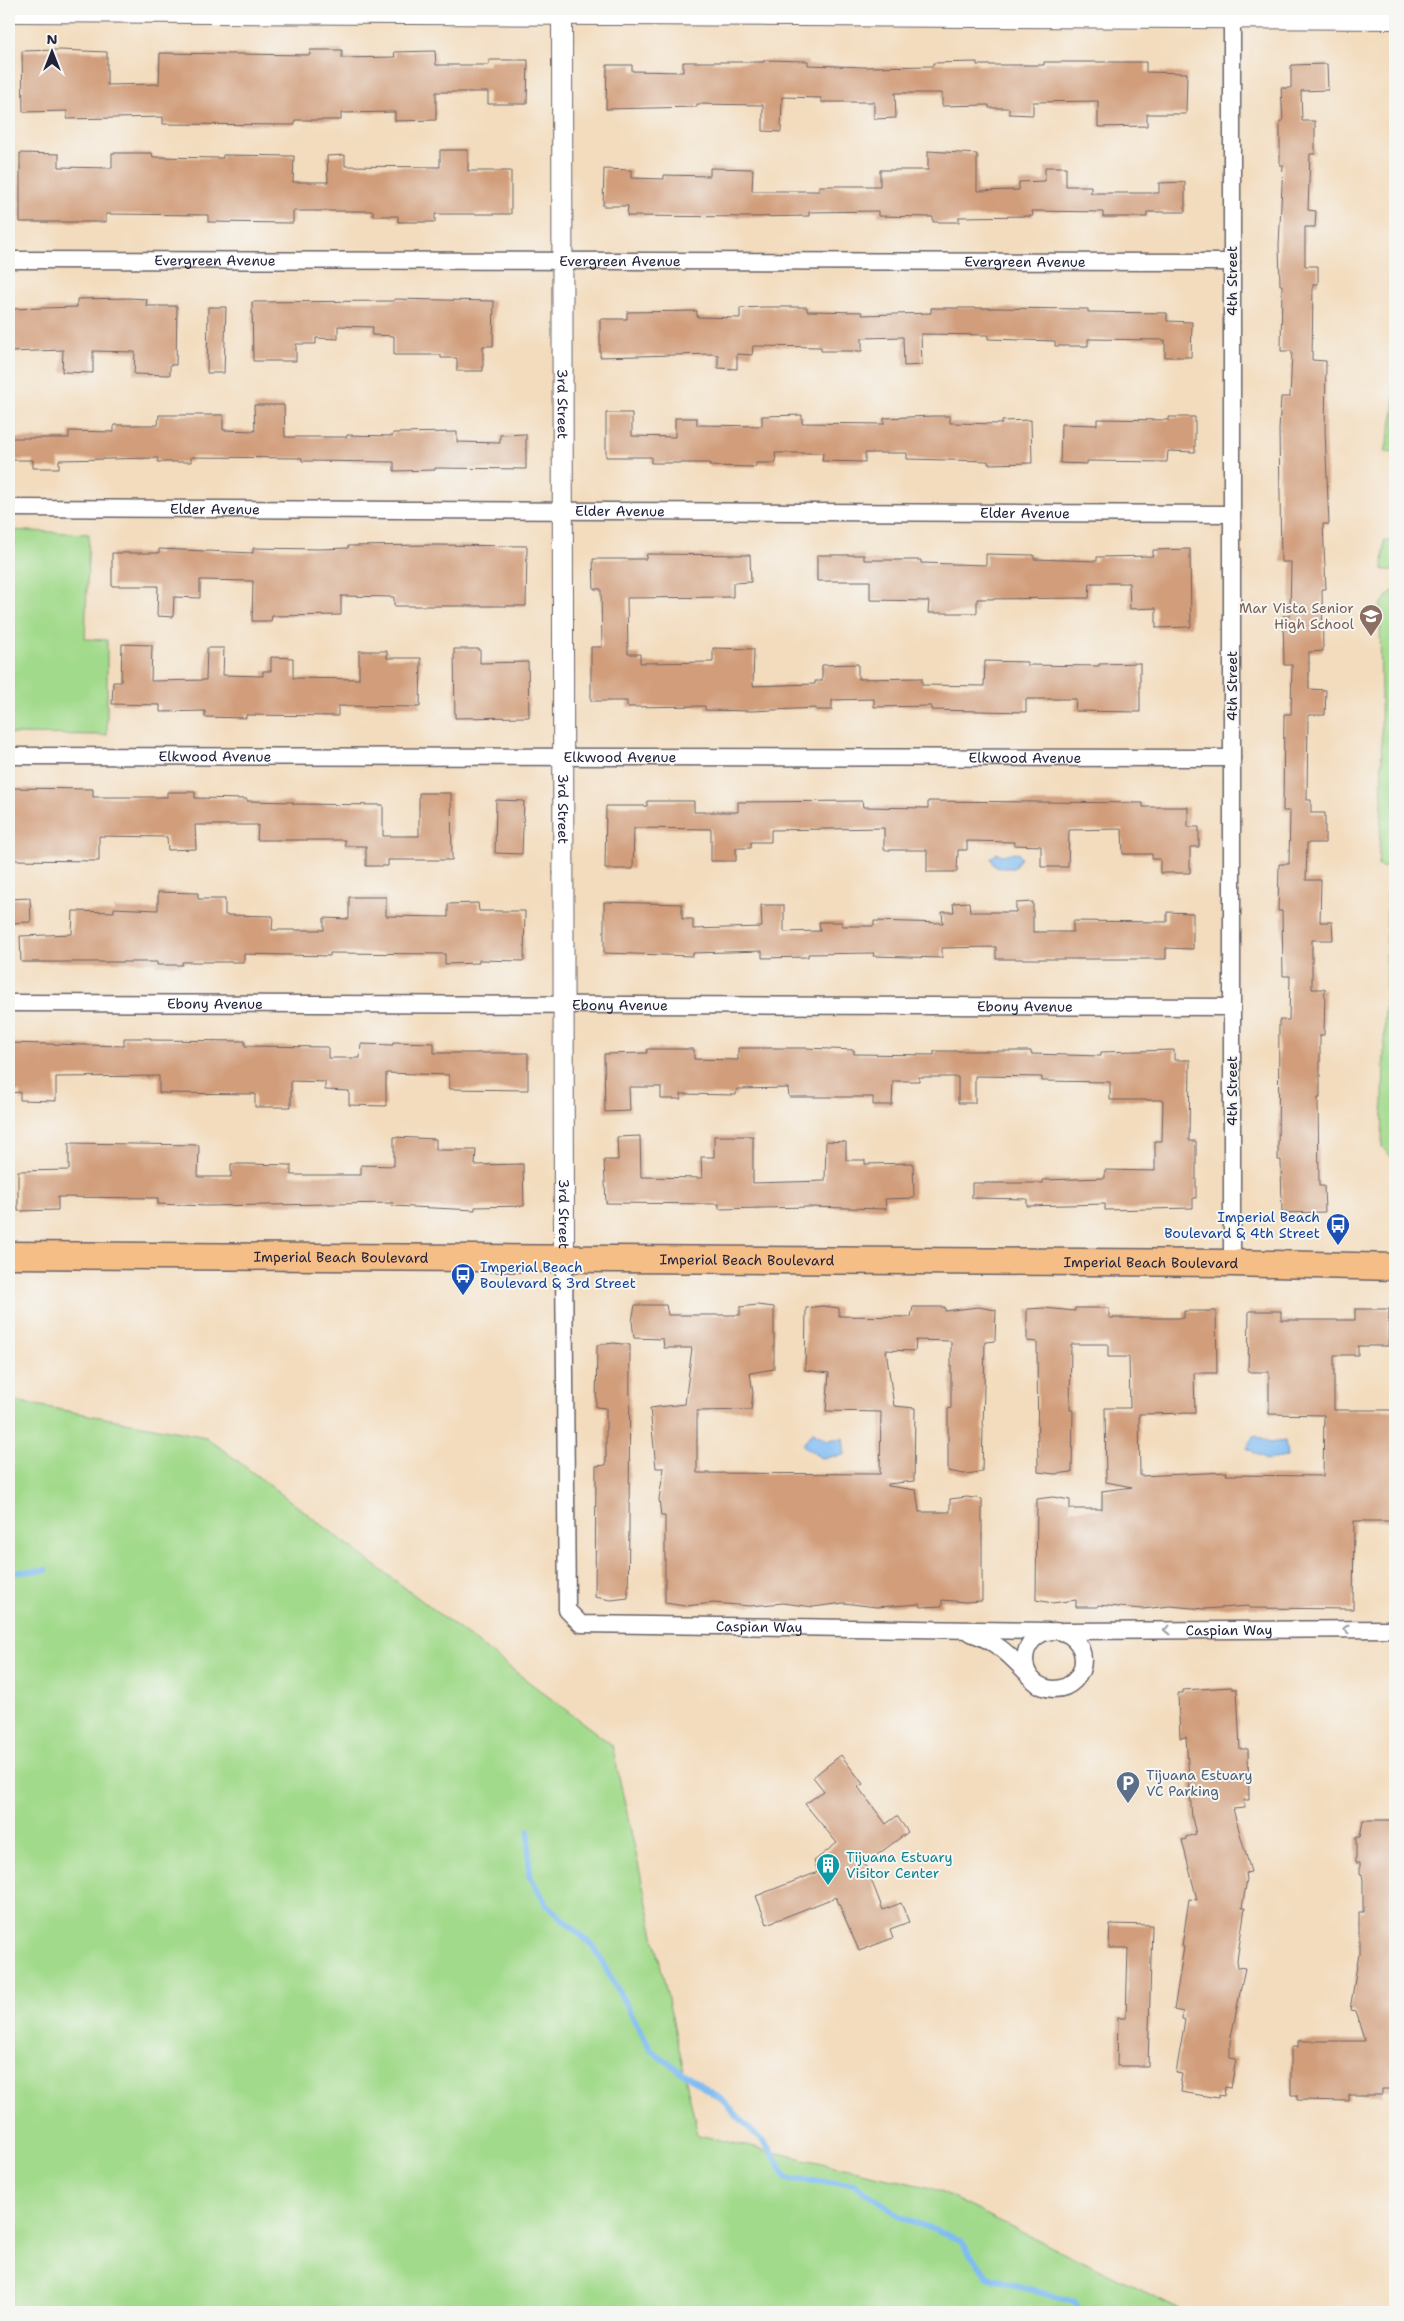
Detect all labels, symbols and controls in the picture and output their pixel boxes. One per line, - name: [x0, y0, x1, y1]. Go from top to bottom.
- north arrow: [28, 28, 78, 78]
- text: N: [46, 30, 58, 48]
- street label: 4th Street: [1223, 246, 1241, 316]
- street label: Evergreen Avenue: [154, 251, 276, 269]
- street label: Evergreen Avenue: [559, 252, 681, 270]
- street label: Evergreen Avenue: [964, 253, 1086, 271]
- street label: 3rd Street: [554, 369, 572, 439]
- street label: Elder Avenue: [170, 500, 260, 518]
- street label: Elder Avenue: [575, 502, 665, 520]
- street label: Elder Avenue: [980, 504, 1070, 522]
- place label: Mar Vista Senior High School: [1239, 599, 1355, 633]
- school or university icon: Mar Vista Senior High School: [1358, 603, 1384, 637]
- street label: 4th Street: [1223, 651, 1241, 721]
- street label: Elkwood Avenue: [159, 747, 271, 765]
- street label: Elkwood Avenue: [564, 748, 676, 766]
- street label: Elkwood Avenue: [969, 749, 1081, 767]
- street label: 3rd Street: [554, 774, 572, 844]
- street label: Ebony Avenue: [167, 995, 263, 1013]
- street label: Ebony Avenue: [572, 996, 668, 1014]
- street label: Ebony Avenue: [977, 997, 1073, 1015]
- street label: 4th Street: [1223, 1056, 1241, 1126]
- street label: 3rd Street: [555, 1179, 573, 1249]
- place label: Imperial Beach Boulevard & 4th Street: [1164, 1208, 1320, 1242]
- bus stop icon: Imperial Beach Boulevard & 4th Street: [1325, 1212, 1351, 1246]
- street label: Imperial Beach Boulevard: [254, 1248, 429, 1267]
- street label: Imperial Beach Boulevard: [660, 1250, 835, 1269]
- street label: Imperial Beach Boulevard: [1063, 1253, 1239, 1272]
- place label: Imperial Beach Boulevard & 3rd Street: [480, 1258, 636, 1292]
- bus stop icon: Imperial Beach Boulevard & 3rd Street: [450, 1262, 476, 1296]
- street label: Caspian Way: [716, 1617, 803, 1636]
- street label: Caspian Way: [1186, 1621, 1272, 1639]
- one-way arrow: [1342, 1624, 1350, 1634]
- one-way arrow: [1162, 1625, 1170, 1635]
- place label: Tijuana Estuary VC Parking: [1146, 1766, 1252, 1800]
- parking icon: Tijuana Estuary VC Parking: [1115, 1770, 1141, 1804]
- place label: Tijuana Estuary Visitor Center: [846, 1848, 952, 1882]
- building icon: Tijuana Estuary Visitor Center: [815, 1852, 841, 1886]

